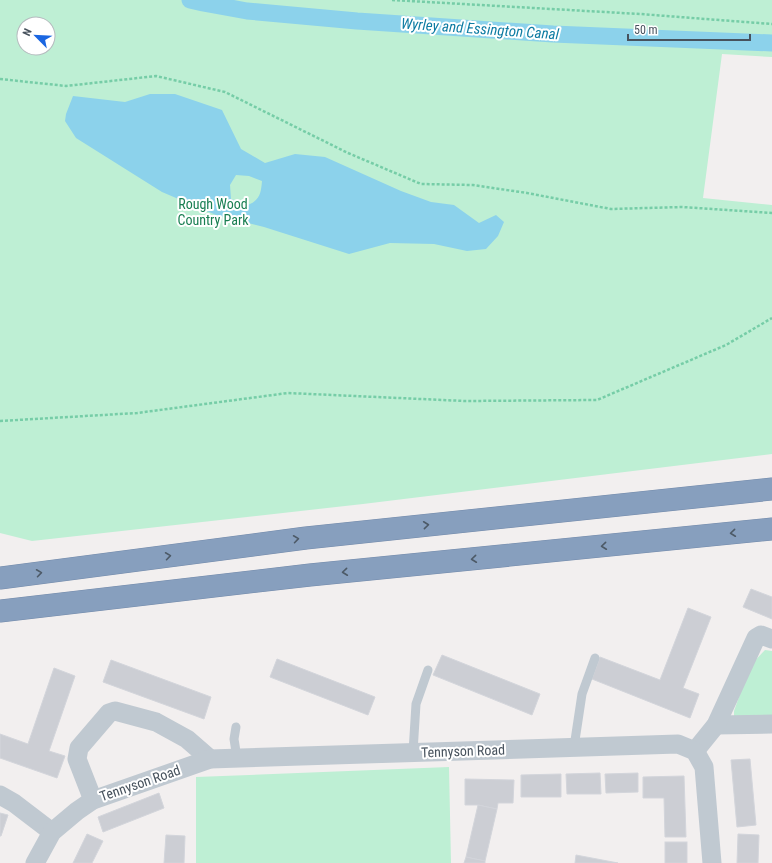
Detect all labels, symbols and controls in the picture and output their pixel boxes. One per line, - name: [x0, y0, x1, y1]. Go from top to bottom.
- water label: Wyrley and Essington Canal: [400, 14, 560, 44]
- north arrow: [16, 16, 56, 56]
- scale bar: [628, 16, 750, 42]
- text: 50 m: [634, 23, 658, 37]
- text: N: [20, 26, 35, 38]
- park label: Rough Wood Country Park: [177, 196, 249, 228]
- one-way arrow: [423, 521, 429, 530]
- one-way arrow: [730, 529, 736, 538]
- one-way arrow: [293, 535, 299, 544]
- one-way arrow: [601, 541, 607, 550]
- one-way arrow: [164, 552, 171, 561]
- one-way arrow: [471, 554, 477, 563]
- one-way arrow: [342, 567, 348, 576]
- one-way arrow: [36, 569, 42, 578]
- street label: Tennyson Road: [421, 742, 505, 760]
- street label: Tennyson Road: [98, 762, 182, 804]

